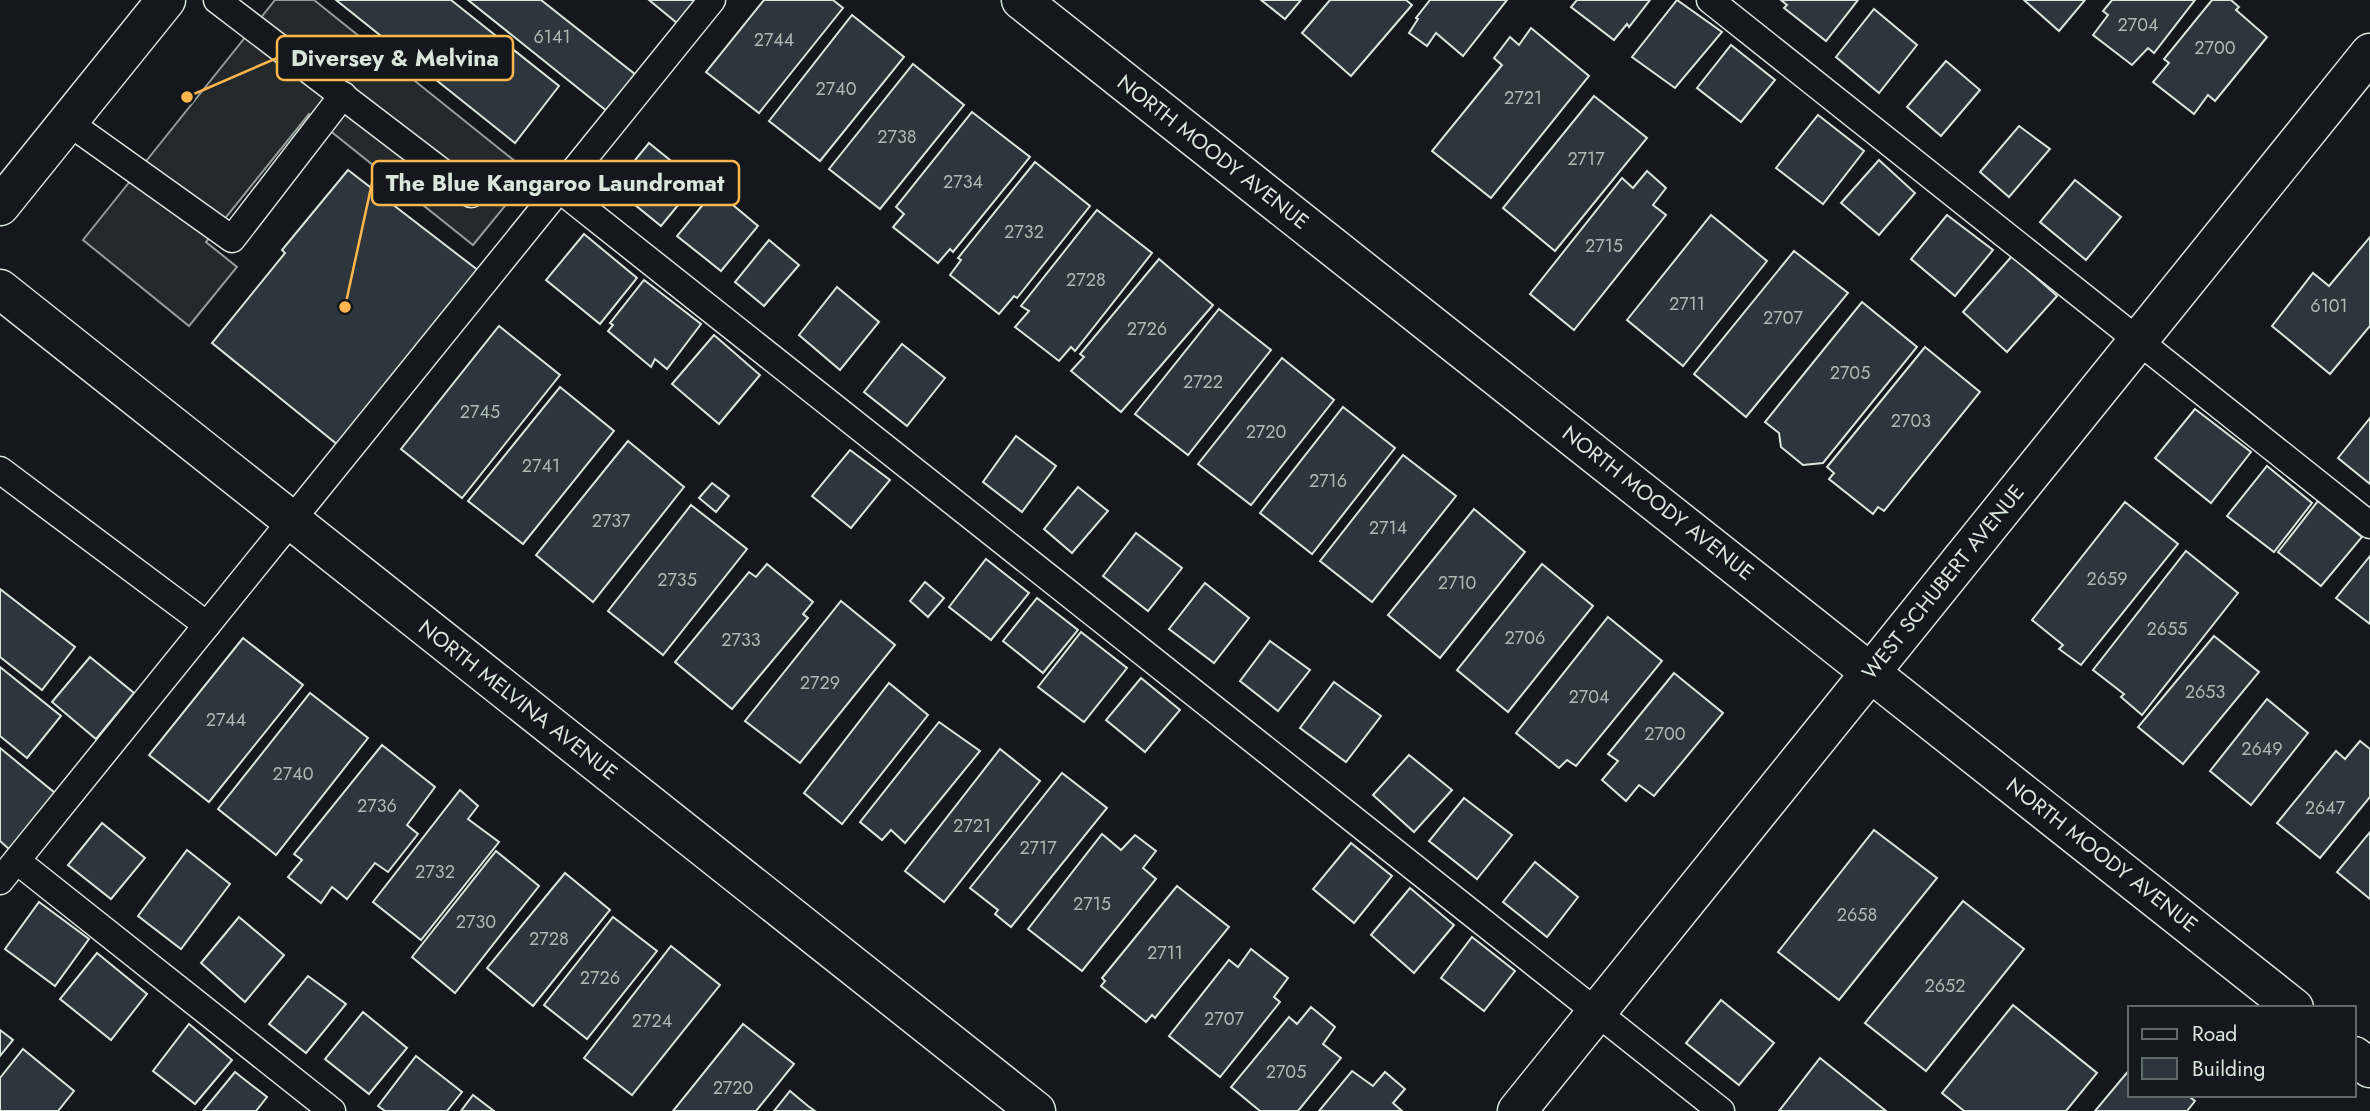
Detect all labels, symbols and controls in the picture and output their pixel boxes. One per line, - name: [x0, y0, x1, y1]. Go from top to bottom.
- house number: 2704: [2118, 12, 2159, 38]
- house number: 6141: [533, 24, 571, 50]
- house number: 2744: [754, 27, 794, 53]
- house number: 2700: [2194, 35, 2236, 61]
- callout: Diversey & Melvina: [277, 36, 513, 80]
- text: Diversey & Melvina: [291, 41, 499, 75]
- street label: NORTH MOODY AVENUE: [1111, 68, 1315, 236]
- house number: 2740: [816, 76, 857, 102]
- house number: 2721: [1504, 85, 1542, 111]
- house number: 2738: [877, 124, 917, 150]
- house number: 2717: [1567, 146, 1605, 172]
- callout: The Blue Kangaroo Laundromat: [372, 161, 739, 205]
- text: The Blue Kangaroo Laundromat: [386, 166, 725, 200]
- house number: 2734: [943, 169, 983, 195]
- house number: 2732: [1004, 219, 1044, 245]
- house number: 2715: [1585, 233, 1623, 259]
- house number: 2728: [1066, 267, 1106, 293]
- house number: 2711: [1669, 291, 1705, 317]
- house number: 6101: [2310, 293, 2348, 319]
- house number: 2707: [1763, 305, 1804, 331]
- house number: 2726: [1127, 316, 1167, 342]
- house number: 2705: [1830, 360, 1870, 386]
- house number: 2722: [1183, 369, 1223, 395]
- house number: 2745: [460, 399, 500, 425]
- house number: 2703: [1891, 408, 1931, 434]
- house number: 2720: [1246, 419, 1287, 445]
- street label: NORTH MOODY AVENUE: [1556, 419, 1760, 587]
- house number: 2741: [522, 453, 560, 479]
- house number: 2716: [1309, 468, 1347, 494]
- street label: WEST SCHUBERT AVENUE: [1855, 478, 2031, 686]
- house number: 2737: [592, 508, 631, 534]
- house number: 2714: [1369, 515, 1407, 541]
- house number: 2659: [2086, 566, 2128, 592]
- house number: 2735: [657, 567, 697, 593]
- house number: 2710: [1438, 570, 1476, 596]
- street label: NORTH MELVINA AVENUE: [412, 613, 624, 787]
- house number: 2655: [2147, 616, 2187, 642]
- house number: 2706: [1505, 625, 1545, 651]
- house number: 2733: [721, 627, 761, 653]
- house number: 2729: [800, 670, 840, 696]
- house number: 2653: [2185, 679, 2225, 705]
- house number: 2704: [1569, 684, 1610, 710]
- house number: 2744: [206, 707, 246, 733]
- house number: 2700: [1644, 721, 1686, 747]
- house number: 2649: [2241, 736, 2283, 762]
- house number: 2740: [273, 761, 314, 787]
- street label: NORTH MOODY AVENUE: [2000, 771, 2204, 939]
- house number: 2736: [357, 793, 397, 819]
- house number: 2647: [2305, 795, 2346, 821]
- house number: 2721: [953, 813, 991, 839]
- house number: 2717: [1019, 835, 1057, 861]
- house number: 2732: [415, 859, 455, 885]
- house number: 2715: [1073, 891, 1111, 917]
- house number: 2658: [1837, 902, 1877, 928]
- house number: 2730: [456, 909, 496, 935]
- house number: 2728: [529, 926, 569, 952]
- house number: 2711: [1147, 940, 1183, 966]
- house number: 2726: [580, 965, 620, 991]
- house number: 2652: [1924, 973, 1966, 999]
- house number: 2707: [1204, 1006, 1245, 1032]
- legend: [2128, 1006, 2356, 1097]
- house number: 2724: [632, 1008, 672, 1034]
- text: Road: [2192, 1019, 2237, 1049]
- text: Building: [2192, 1054, 2265, 1084]
- house number: 2705: [1266, 1059, 1306, 1085]
- house number: 2720: [713, 1075, 754, 1101]

